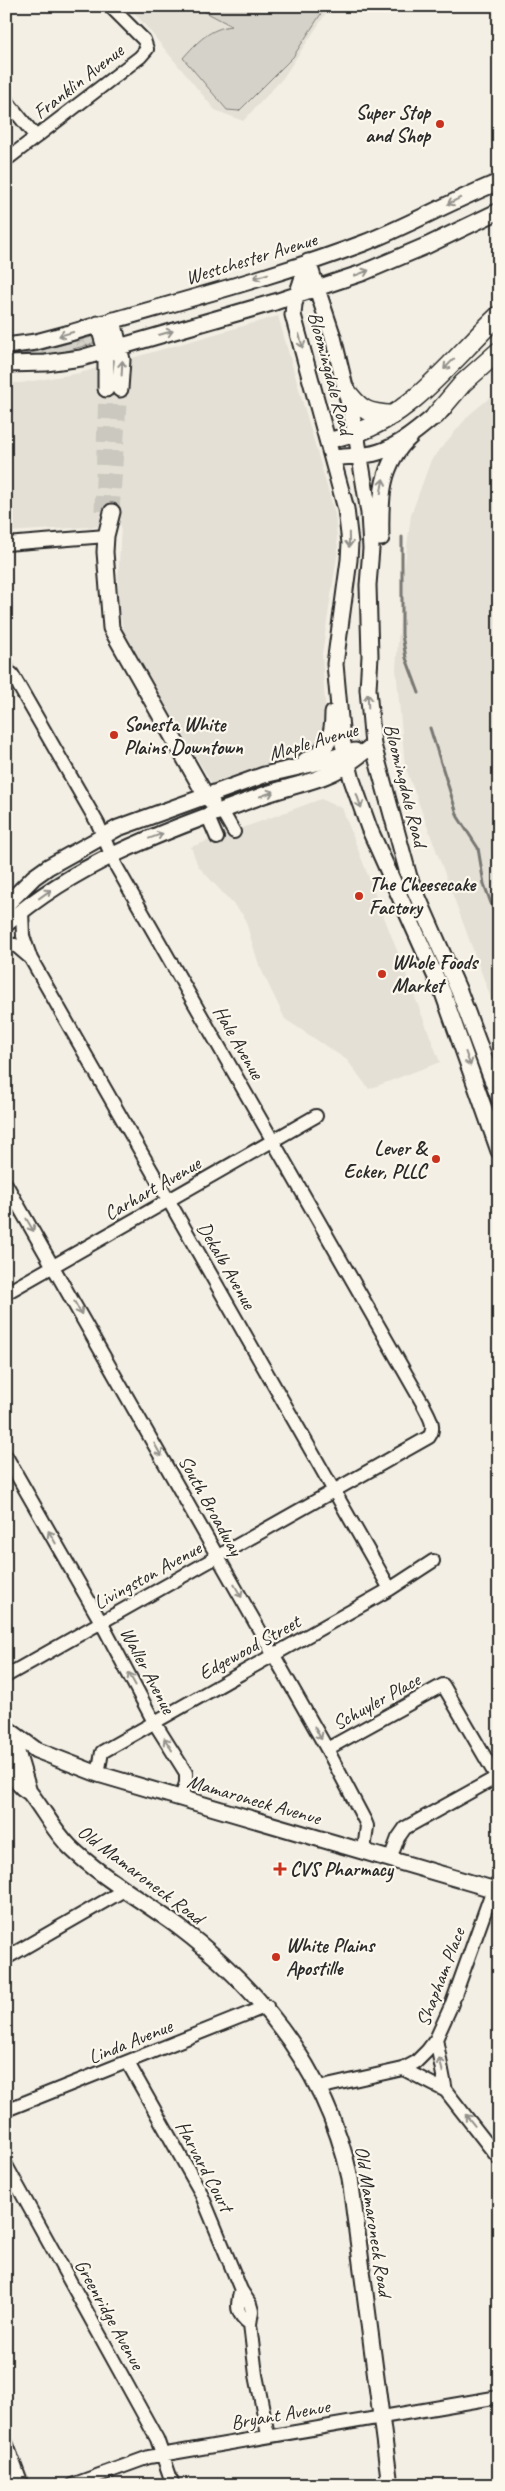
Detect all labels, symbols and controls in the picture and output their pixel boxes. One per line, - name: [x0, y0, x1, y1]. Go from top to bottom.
- street label: Franklin Avenue: [28, 37, 130, 124]
- place label: Super Stop and Shop: [356, 100, 431, 148]
- marker: Super Stop and Shop: [434, 118, 446, 130]
- one-way arrow: [447, 197, 462, 206]
- street label: Westchester Avenue: [183, 226, 321, 290]
- one-way arrow: [354, 267, 369, 277]
- one-way arrow: [254, 272, 270, 282]
- street label: Bloomingdale Road: [302, 309, 360, 440]
- one-way arrow: [158, 328, 174, 338]
- one-way arrow: [59, 330, 75, 339]
- one-way arrow: [296, 333, 306, 349]
- one-way arrow: [443, 358, 455, 370]
- one-way arrow: [117, 360, 126, 376]
- one-way arrow: [378, 478, 388, 494]
- one-way arrow: [344, 531, 354, 547]
- one-way arrow: [364, 693, 373, 709]
- place label: Sonesta White Plains Downtown: [124, 712, 243, 760]
- street label: Maple Avenue: [266, 716, 362, 766]
- street label: Bloomingdale Road: [378, 721, 434, 852]
- marker: Sonesta White Plains Downtown: [108, 729, 120, 741]
- one-way arrow: [259, 789, 274, 798]
- one-way arrow: [355, 793, 364, 808]
- one-way arrow: [148, 830, 163, 840]
- place label: The Cheesecake Factory: [369, 872, 477, 920]
- one-way arrow: [38, 889, 52, 899]
- marker: The Cheesecake Factory: [353, 890, 365, 902]
- place label: Whole Foods Market: [392, 950, 479, 998]
- marker: Whole Foods Market: [376, 968, 388, 980]
- street label: Hale Avenue: [208, 1001, 270, 1085]
- one-way arrow: [464, 1051, 473, 1067]
- place label: Lever & Ecker, PLLC: [344, 1136, 429, 1184]
- street label: Carhart Avenue: [100, 1150, 206, 1226]
- marker: Lever & Ecker, PLLC: [430, 1153, 442, 1165]
- one-way arrow: [26, 1217, 36, 1231]
- street label: Dekalb Avenue: [192, 1217, 262, 1315]
- one-way arrow: [73, 1301, 83, 1316]
- one-way arrow: [153, 1442, 163, 1457]
- street label: South Broadway: [173, 1451, 249, 1562]
- one-way arrow: [47, 1531, 57, 1545]
- street label: Livingston Avenue: [89, 1535, 207, 1615]
- one-way arrow: [234, 1583, 243, 1598]
- street label: Edgewood Street: [194, 1608, 307, 1686]
- street label: Waller Avenue: [114, 1623, 181, 1719]
- street label: Schuyler Place: [328, 1666, 426, 1736]
- one-way arrow: [126, 1672, 136, 1687]
- one-way arrow: [313, 1725, 323, 1739]
- one-way arrow: [162, 1737, 172, 1751]
- street label: Mamaroneck Avenue: [184, 1769, 325, 1831]
- street label: Old Mamaroneck Road: [73, 1819, 211, 1932]
- place label: CVS Pharmacy: [290, 1857, 395, 1883]
- marker: CVS Pharmacy: [274, 1863, 286, 1875]
- street label: Shapham Place: [410, 1923, 471, 2030]
- place label: White Plains Apostille: [286, 1933, 376, 1981]
- marker: White Plains Apostille: [270, 1951, 282, 1963]
- street label: Linda Avenue: [85, 2013, 177, 2070]
- one-way arrow: [436, 2058, 445, 2074]
- one-way arrow: [464, 2113, 475, 2126]
- street label: Harvard Court: [170, 2116, 241, 2219]
- street label: Old Mamaroneck Road: [349, 2144, 398, 2301]
- street label: Greenridge Avenue: [69, 2255, 151, 2375]
- street label: Bryant Avenue: [229, 2393, 333, 2435]

